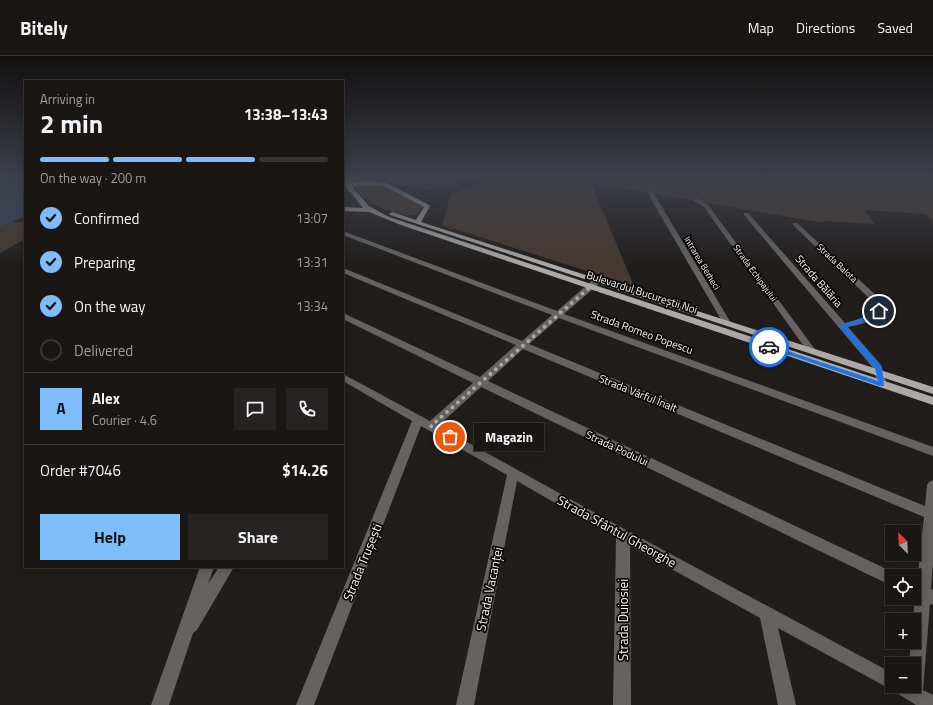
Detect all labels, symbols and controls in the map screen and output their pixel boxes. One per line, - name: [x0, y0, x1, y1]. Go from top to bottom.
- text: Bitely: [20, 13, 68, 42]
- text: Map: [748, 17, 774, 38]
- text: Directions: [796, 17, 855, 38]
- text: Saved: [877, 17, 913, 38]
- text: Arriving in: [40, 89, 95, 109]
- text: 13:38–13:43: [244, 103, 328, 126]
- text: 2 min: [40, 104, 103, 143]
- text: On the way · 200 m: [40, 168, 146, 188]
- icon: check: [40, 207, 62, 229]
- text: Confirmed: [74, 207, 139, 230]
- text: 13:07: [296, 208, 328, 228]
- street label: Intrarea Berheci: [681, 234, 724, 292]
- street label: Strada Balota: [814, 240, 861, 285]
- street label: Strada Echipajului: [730, 242, 780, 304]
- icon: check: [40, 251, 62, 273]
- text: Preparing: [74, 251, 135, 274]
- street label: Strada Bălăria: [792, 251, 847, 311]
- text: 13:31: [296, 252, 328, 272]
- street label: Bulevardul Bucureștii Noi: [584, 266, 700, 318]
- pin: [862, 294, 896, 328]
- icon: check: [40, 295, 62, 317]
- text: On the way: [74, 295, 146, 318]
- text: 13:34: [296, 296, 328, 316]
- icon: home: [868, 300, 890, 322]
- street label: Strada Romeo Popescu: [589, 306, 695, 358]
- courier: [749, 327, 789, 367]
- icon: car: [758, 336, 780, 358]
- text: Delivered: [74, 339, 133, 362]
- street label: Strada Vârful Înalt: [596, 370, 680, 416]
- text: Alex: [92, 387, 120, 410]
- button: chat: [234, 388, 276, 430]
- button: phone: [286, 388, 328, 430]
- text: A: [56, 397, 66, 420]
- text: Courier · 4.6: [92, 410, 157, 430]
- pin: [433, 420, 467, 454]
- callout: Magazin: [474, 423, 544, 451]
- icon: bag: [439, 426, 461, 448]
- street label: Strada Podului: [583, 426, 651, 470]
- text: Magazin: [485, 427, 533, 447]
- text: Order #7046: [40, 459, 121, 482]
- text: $14.26: [282, 459, 328, 482]
- street label: Strada Sfântul Gheorghe: [554, 490, 680, 572]
- button: Help: [40, 514, 180, 560]
- button: Share: [188, 514, 328, 560]
- street label: Strada Trușești: [337, 520, 387, 604]
- north arrow: [885, 525, 921, 561]
- map controls: [885, 525, 921, 693]
- street label: Strada Vacanței: [470, 545, 508, 633]
- button: locate: [885, 569, 921, 605]
- street label: Strada Duiosiei: [613, 579, 633, 661]
- button: +: [885, 613, 921, 649]
- button: −: [885, 657, 921, 693]

